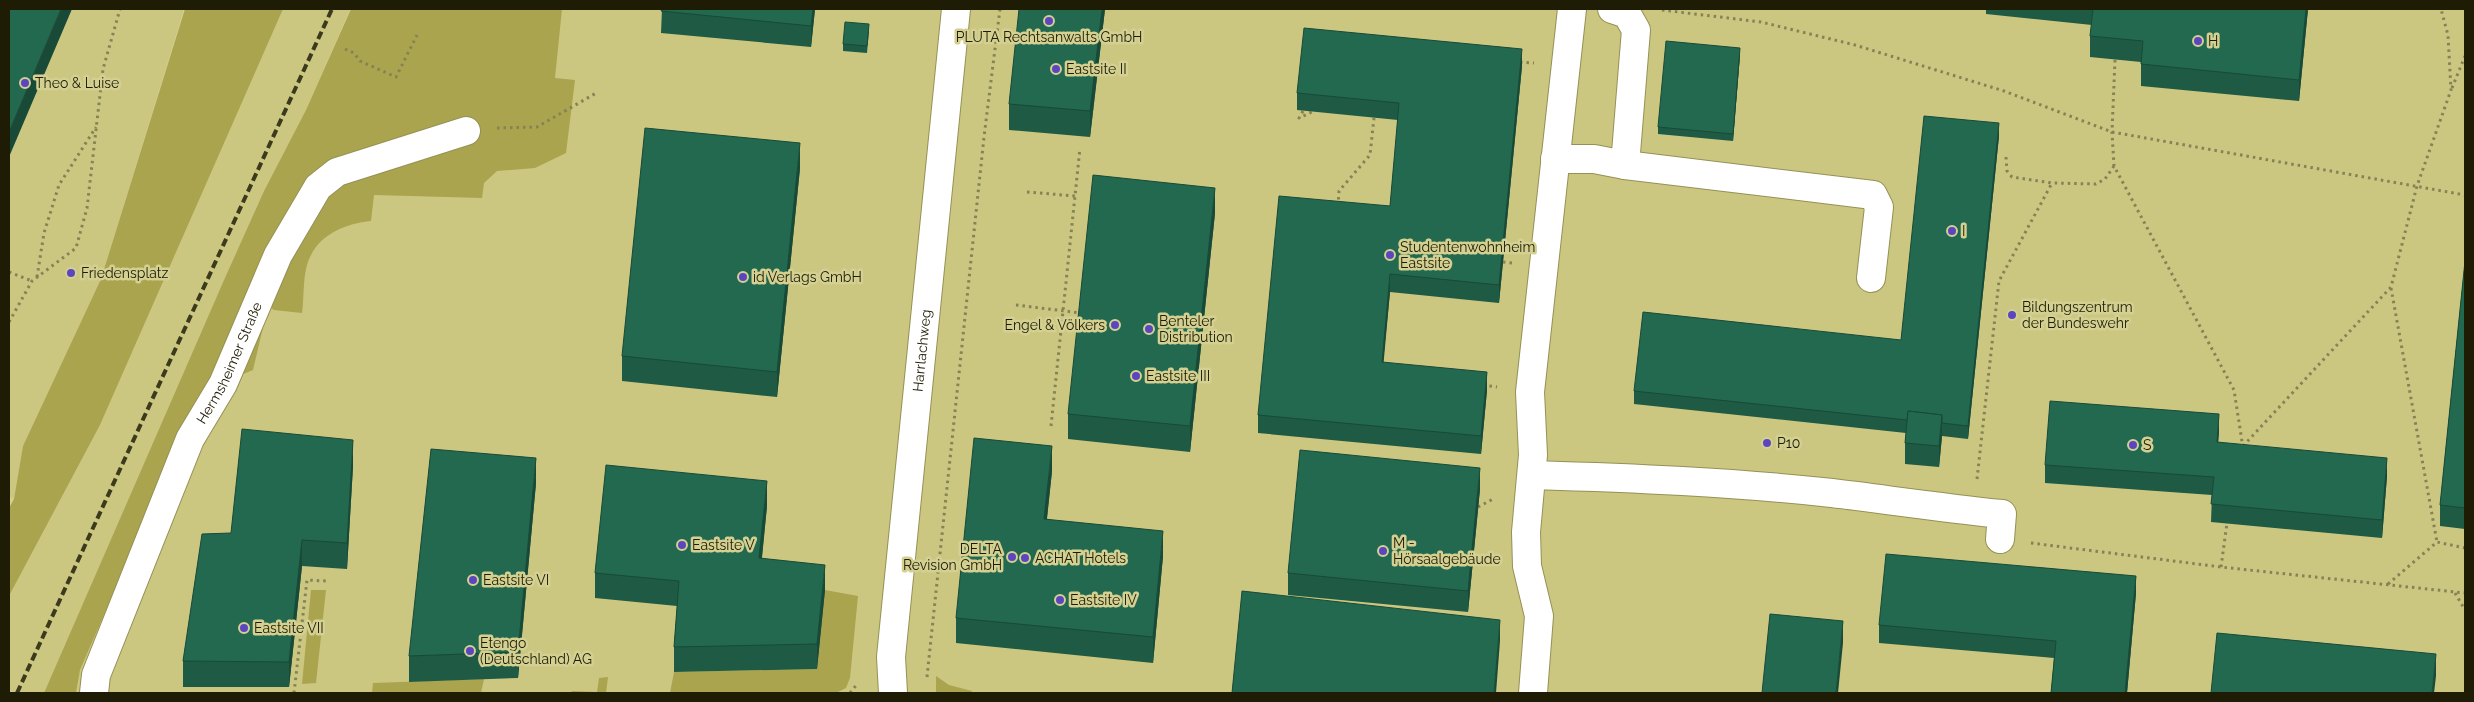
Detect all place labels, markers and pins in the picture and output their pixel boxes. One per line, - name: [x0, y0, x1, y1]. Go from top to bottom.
- marker: PLUTA Rechtsanwalts GmbH: [1043, 15, 1055, 27]
- place label: PLUTA Rechtsanwalts GmbH: [956, 29, 1142, 45]
- place label: H: [2208, 33, 2218, 49]
- marker: H: [2192, 35, 2204, 47]
- place label: Eastsite II: [1066, 61, 1127, 77]
- marker: Eastsite II: [1050, 63, 1062, 75]
- place label: Theo & Luise: [35, 75, 119, 91]
- marker: Theo & Luise: [19, 77, 31, 89]
- place label: I: [1962, 223, 1965, 239]
- marker: I: [1946, 225, 1958, 237]
- place label: Studentenwohnheim Eastsite: [1400, 239, 1535, 271]
- marker: Studentenwohnheim Eastsite: [1384, 249, 1396, 261]
- place label: Friedensplatz: [81, 265, 168, 281]
- marker: Friedensplatz: [65, 267, 77, 279]
- place label: id Verlags GmbH: [753, 269, 862, 285]
- marker: id Verlags GmbH: [737, 271, 749, 283]
- place label: Bildungszentrum der Bundeswehr: [2022, 299, 2133, 331]
- marker: Bildungszentrum der Bundeswehr: [2006, 309, 2018, 321]
- place label: Benteler Distribution: [1159, 313, 1233, 345]
- place label: Engel & Völkers: [1004, 317, 1105, 333]
- marker: Engel & Völkers: [1109, 319, 1121, 331]
- marker: Benteler Distribution: [1143, 323, 1155, 335]
- place label: Eastsite III: [1146, 368, 1210, 384]
- marker: Eastsite III: [1130, 370, 1142, 382]
- place label: P10: [1777, 435, 1800, 451]
- marker: P10: [1761, 437, 1773, 449]
- place label: S: [2143, 437, 2152, 453]
- marker: S: [2127, 439, 2139, 451]
- place label: M - Hörsaalgebäude: [1393, 535, 1501, 567]
- place label: Eastsite V: [692, 537, 755, 553]
- marker: Eastsite V: [676, 539, 688, 551]
- place label: DELTA Revision GmbH: [903, 541, 1003, 573]
- marker: M - Hörsaalgebäude: [1377, 545, 1389, 557]
- place label: ACHAT Hotels: [1035, 550, 1126, 566]
- marker: DELTA Revision GmbH: [1006, 551, 1018, 563]
- marker: ACHAT Hotels: [1019, 552, 1031, 564]
- place label: Eastsite VI: [483, 572, 549, 588]
- marker: Eastsite VI: [467, 574, 479, 586]
- place label: Eastsite IV: [1070, 592, 1137, 608]
- marker: Eastsite IV: [1054, 594, 1066, 606]
- place label: Eastsite VII: [254, 620, 324, 636]
- marker: Eastsite VII: [238, 622, 250, 634]
- place label: Etengo (Deutschland) AG: [480, 635, 592, 667]
- marker: Etengo (Deutschland) AG: [464, 645, 476, 657]

